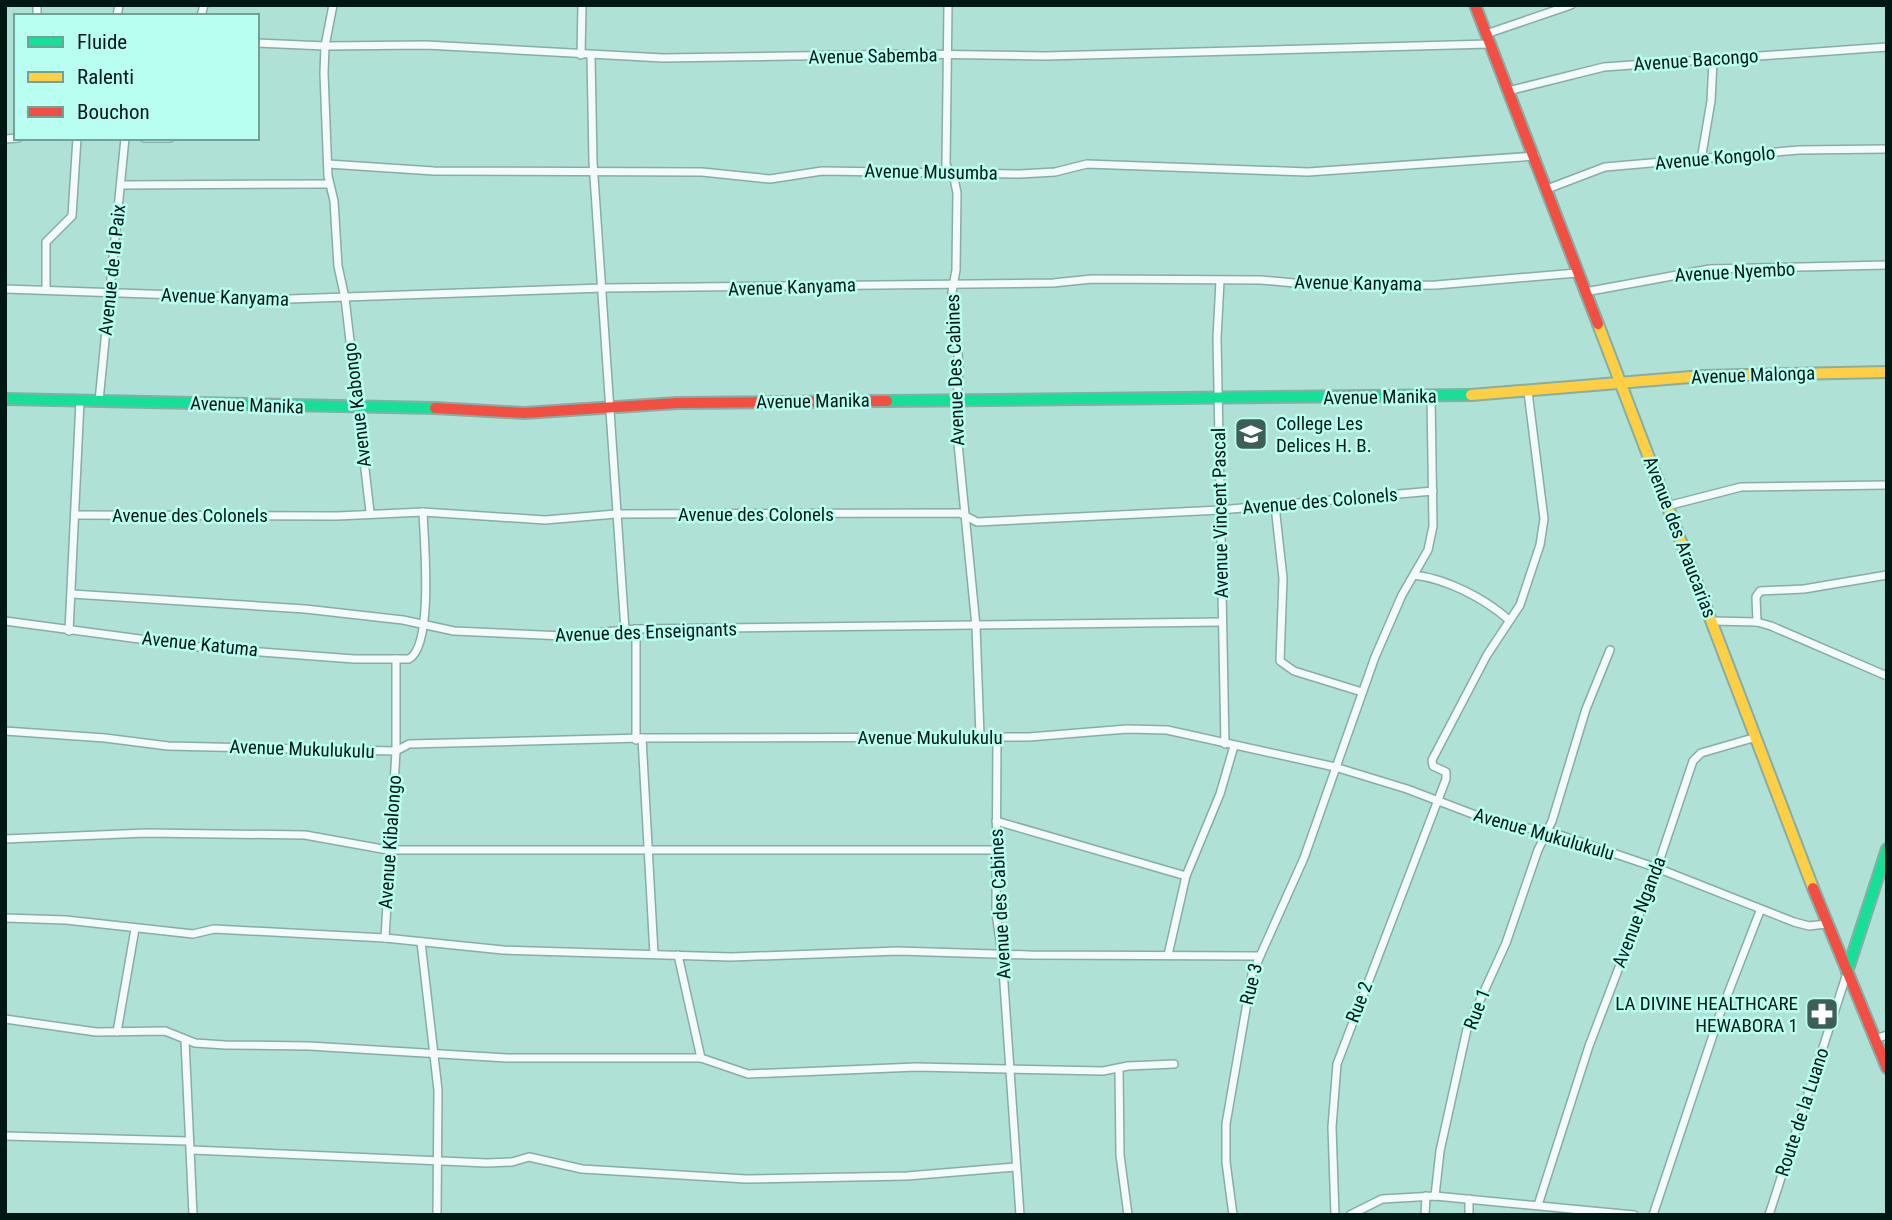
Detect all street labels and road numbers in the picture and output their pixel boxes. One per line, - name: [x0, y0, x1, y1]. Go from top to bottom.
- street label: Avenue Sabemba: [808, 43, 938, 69]
- street label: Avenue Bacongo: [1633, 44, 1759, 76]
- street label: Avenue Kongolo: [1654, 141, 1776, 175]
- street label: Avenue Musumba: [864, 159, 998, 185]
- street label: Avenue de la Paix: [94, 203, 130, 337]
- street label: Avenue Nyembo: [1674, 257, 1796, 287]
- street label: Avenue Kanyama: [1294, 270, 1422, 296]
- street label: Avenue Kanyama: [728, 273, 856, 301]
- street label: Avenue Kanyama: [161, 283, 289, 311]
- street label: Avenue Des Cabines: [941, 294, 969, 446]
- street label: Avenue Kabongo: [338, 341, 376, 469]
- street label: Avenue Malonga: [1691, 361, 1815, 389]
- street label: Avenue Manika: [1323, 385, 1437, 409]
- street label: Avenue Manika: [756, 389, 870, 413]
- street label: Avenue Manika: [190, 392, 304, 418]
- street label: Avenue Vincent Pascal: [1207, 428, 1233, 598]
- street label: Avenue des Araucarias: [1639, 453, 1721, 621]
- street label: Avenue des Colonels: [1241, 483, 1399, 519]
- street label: Avenue des Colonels: [678, 503, 834, 526]
- street label: Avenue des Colonels: [112, 504, 268, 527]
- street label: Avenue des Enseignants: [555, 617, 737, 647]
- street label: Avenue Katuma: [141, 626, 259, 662]
- street label: Avenue Mukulukulu: [857, 726, 1003, 749]
- street label: Avenue Mukulukulu: [229, 735, 375, 763]
- street label: Avenue Kibalongo: [374, 774, 406, 910]
- street label: Avenue Mukulukulu: [1471, 803, 1617, 865]
- street label: Avenue des Cabines: [985, 828, 1015, 980]
- street label: Avenue Nganda: [1607, 853, 1671, 971]
- street label: Rue 3: [1235, 961, 1267, 1007]
- street label: Rue 2: [1341, 978, 1377, 1026]
- street label: Rue 1: [1459, 985, 1495, 1033]
- street label: Route de la Luano: [1770, 1045, 1834, 1179]

